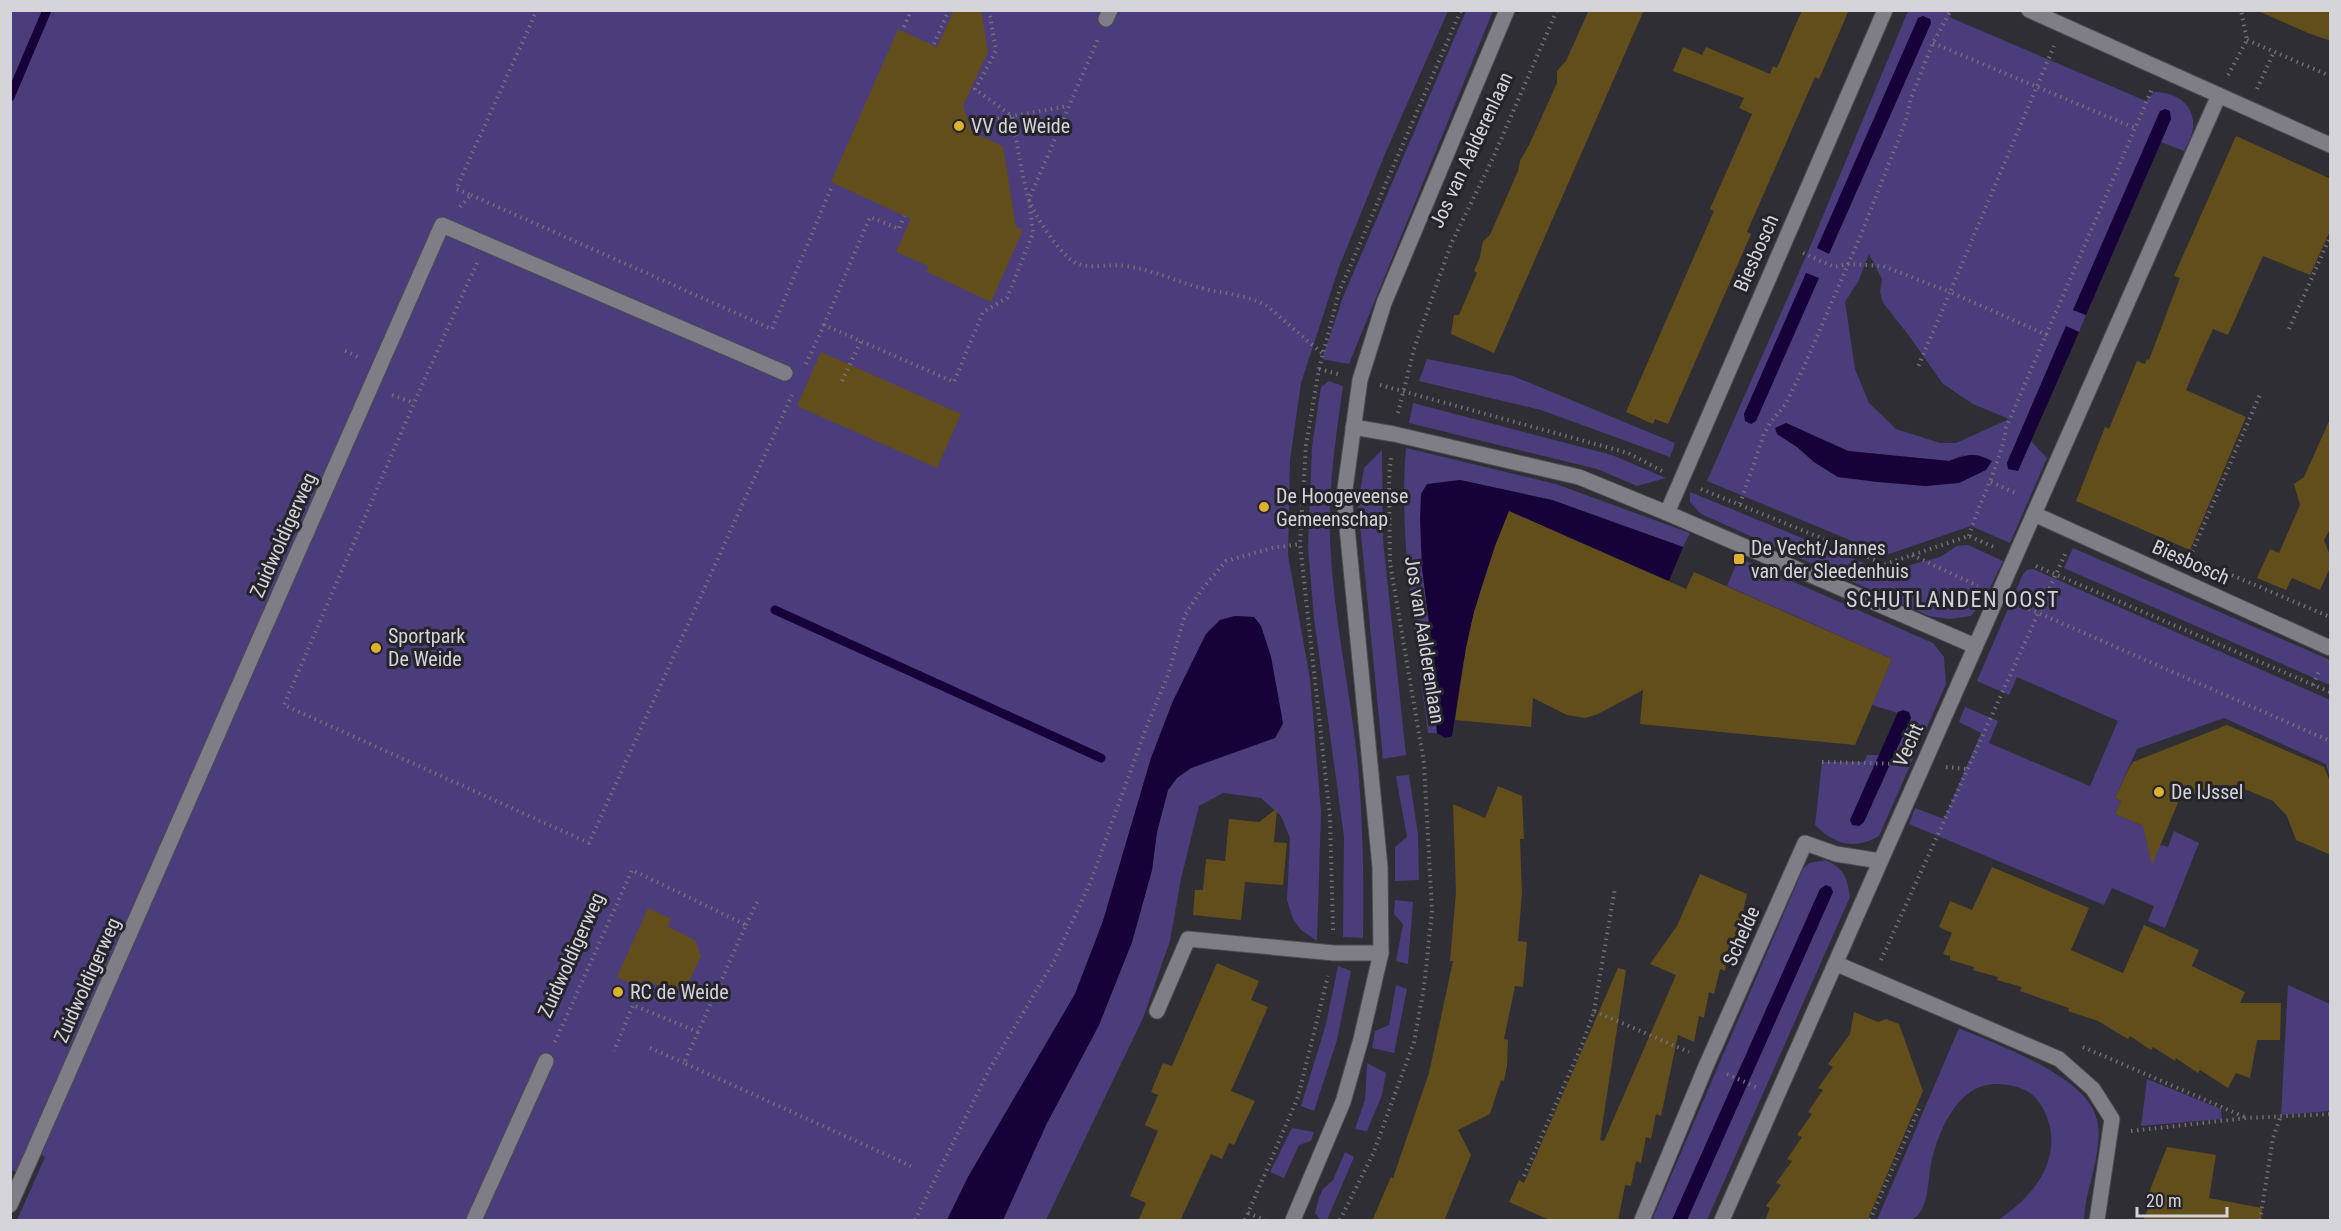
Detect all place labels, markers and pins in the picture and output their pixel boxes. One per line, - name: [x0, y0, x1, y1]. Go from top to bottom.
- place label: VV de Weide: [971, 114, 1070, 138]
- marker: VV de Weide: [952, 119, 966, 133]
- place label: De Hoogeveense Gemeenschap: [1276, 484, 1408, 531]
- marker: De Hoogeveense Gemeenschap: [1257, 500, 1271, 514]
- place label: De Vecht/Jannes van der Sleedenhuis: [1751, 536, 1909, 583]
- marker: De Vecht/Jannes van der Sleedenhuis: [1732, 552, 1746, 566]
- place label: Sportpark De Weide: [388, 624, 465, 671]
- marker: Sportpark De Weide: [369, 641, 383, 655]
- place label: De IJssel: [2171, 780, 2243, 804]
- marker: De IJssel: [2152, 785, 2166, 799]
- place label: RC de Weide: [630, 980, 729, 1004]
- marker: RC de Weide: [611, 985, 625, 999]

